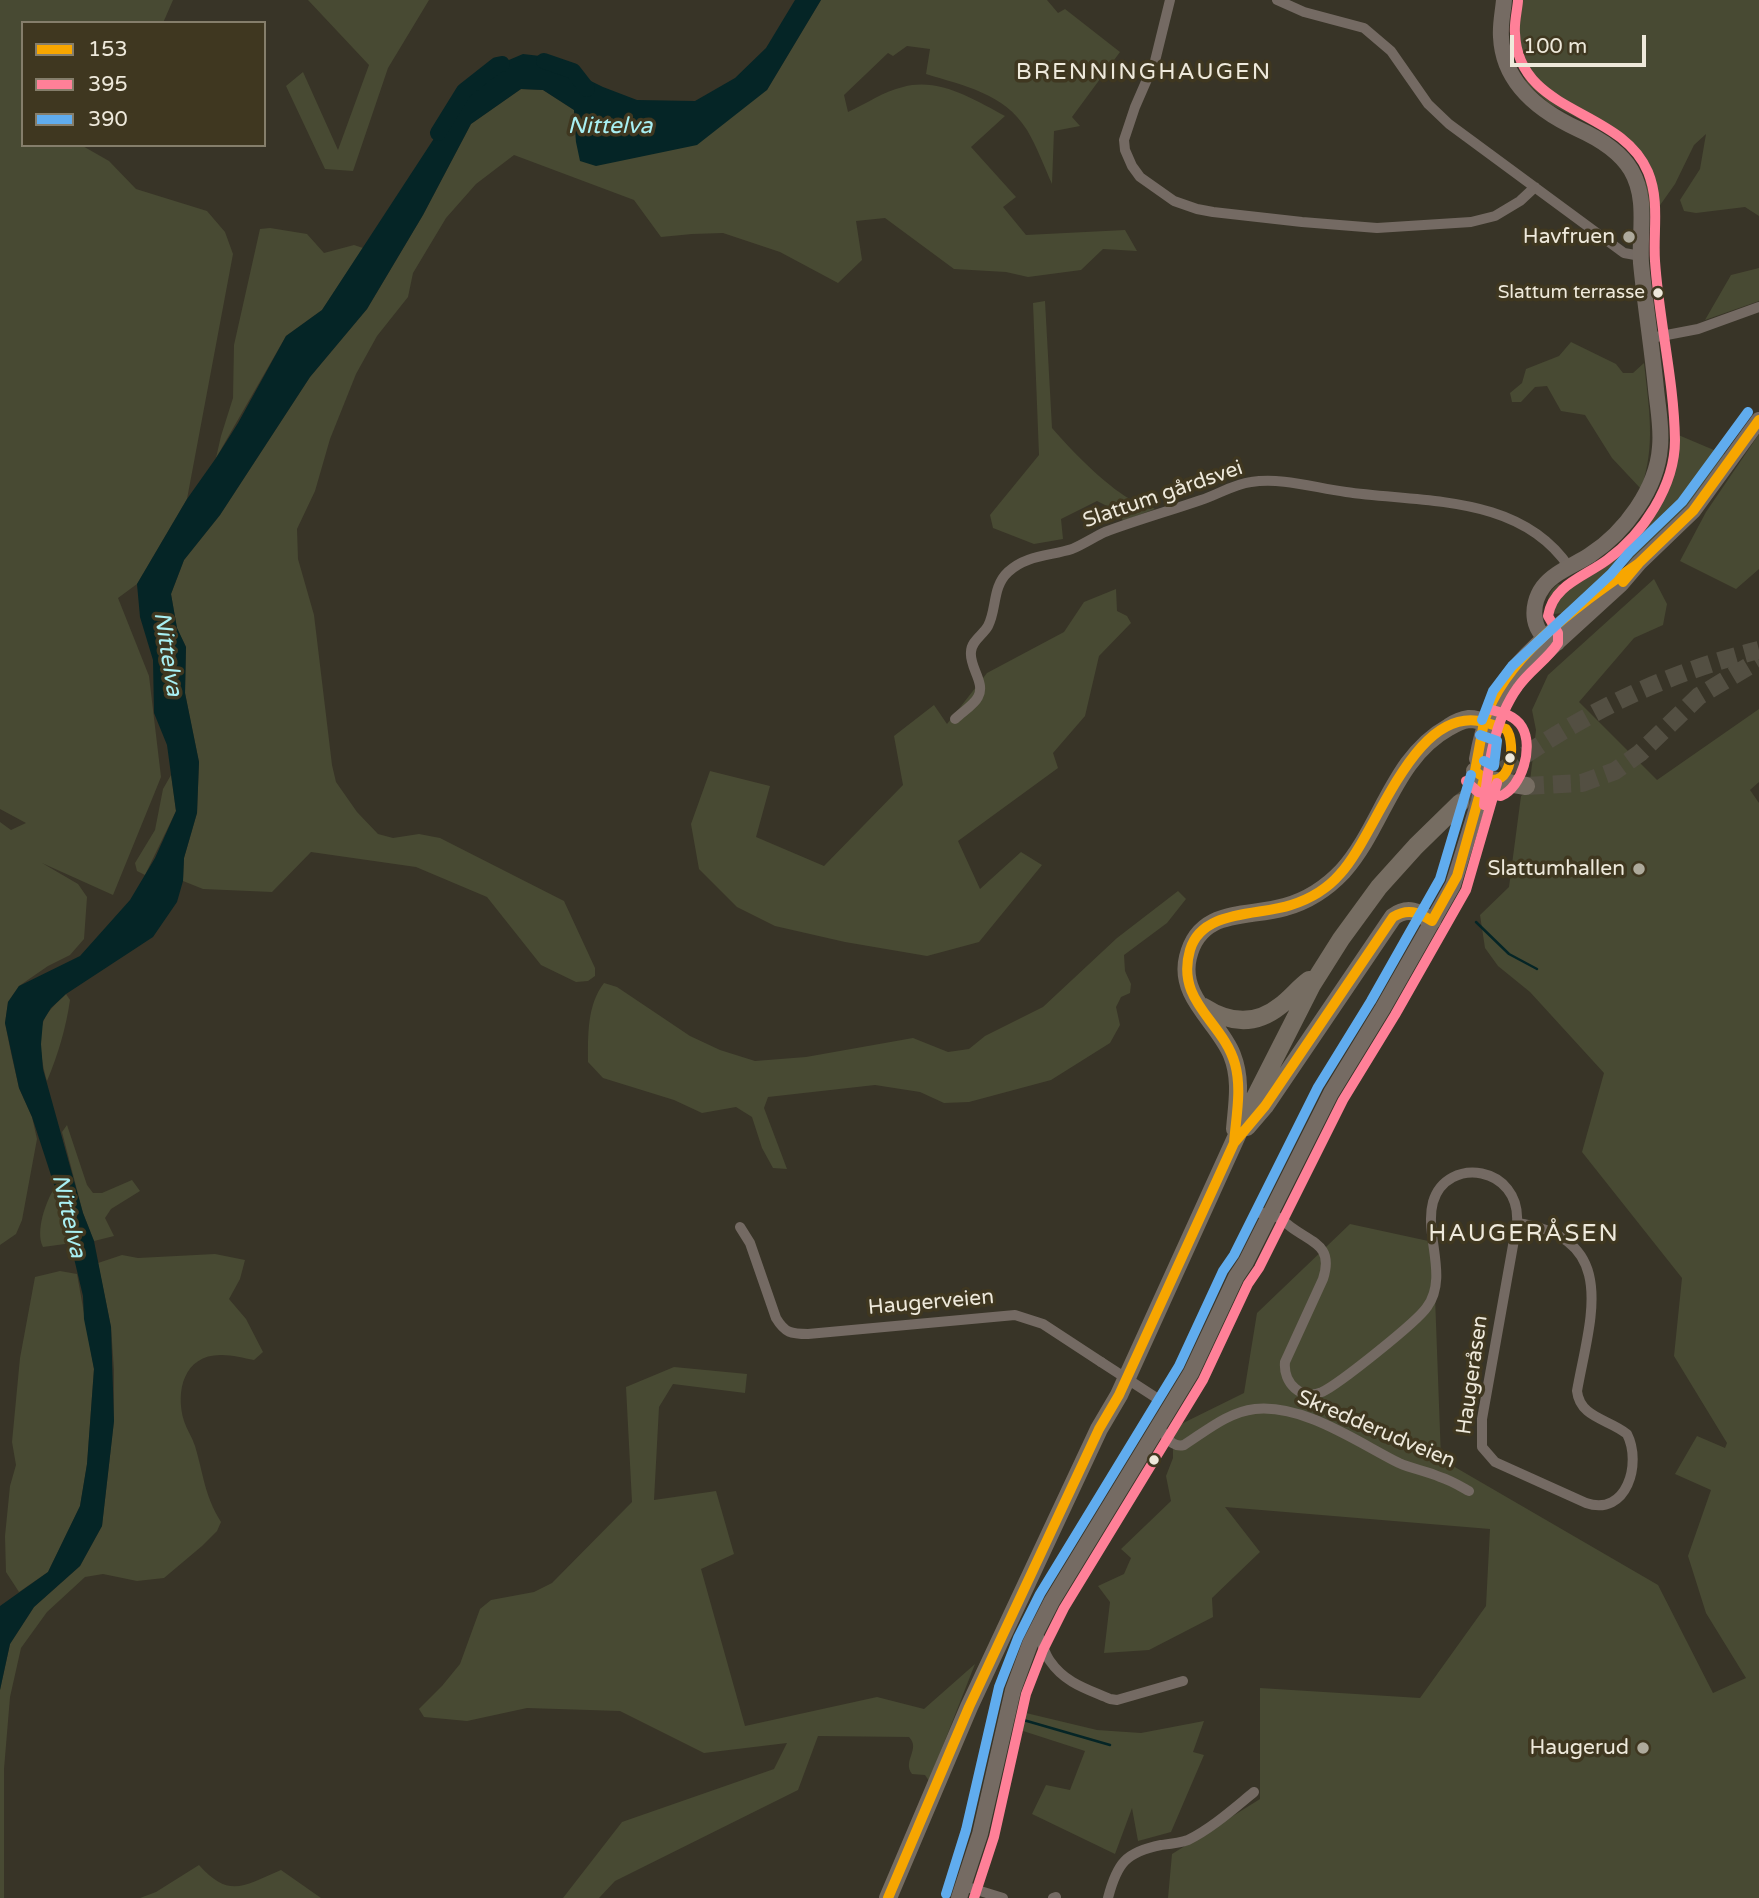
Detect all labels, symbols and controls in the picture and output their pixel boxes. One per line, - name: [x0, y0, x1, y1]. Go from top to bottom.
- legend: [21, 21, 266, 147]
- scale bar: [1514, 21, 1650, 65]
- text: 100 m: [1523, 34, 1587, 59]
- text: 153: [88, 37, 128, 62]
- district label: BRENNINGHAUGEN: [1018, 59, 1270, 87]
- text: 395: [88, 72, 128, 97]
- text: 390: [88, 107, 128, 132]
- water label: Nittelva: [567, 113, 653, 141]
- place label: Havfruen: [1523, 224, 1615, 250]
- marker: Havfruen: [1621, 229, 1637, 245]
- place label: Slattum terrasse: [1498, 282, 1645, 304]
- marker: Slattum terrasse: [1651, 286, 1665, 300]
- street label: Slattum gårdsvei: [1080, 456, 1246, 534]
- water label: Nittelva: [147, 610, 187, 698]
- unlabelled marker: [1503, 751, 1517, 765]
- place label: Slattumhallen: [1488, 856, 1625, 882]
- marker: Slattumhallen: [1631, 861, 1647, 877]
- water label: Nittelva: [45, 1171, 91, 1261]
- district label: HAUGERÅSEN: [1429, 1221, 1619, 1249]
- street label: Haugerveien: [867, 1285, 995, 1321]
- street label: Haugeråsen: [1452, 1314, 1494, 1436]
- street label: Skredderudveien: [1293, 1385, 1459, 1475]
- unlabelled marker: [1147, 1453, 1161, 1467]
- place label: Haugerud: [1529, 1735, 1629, 1761]
- marker: Haugerud: [1635, 1740, 1651, 1756]

